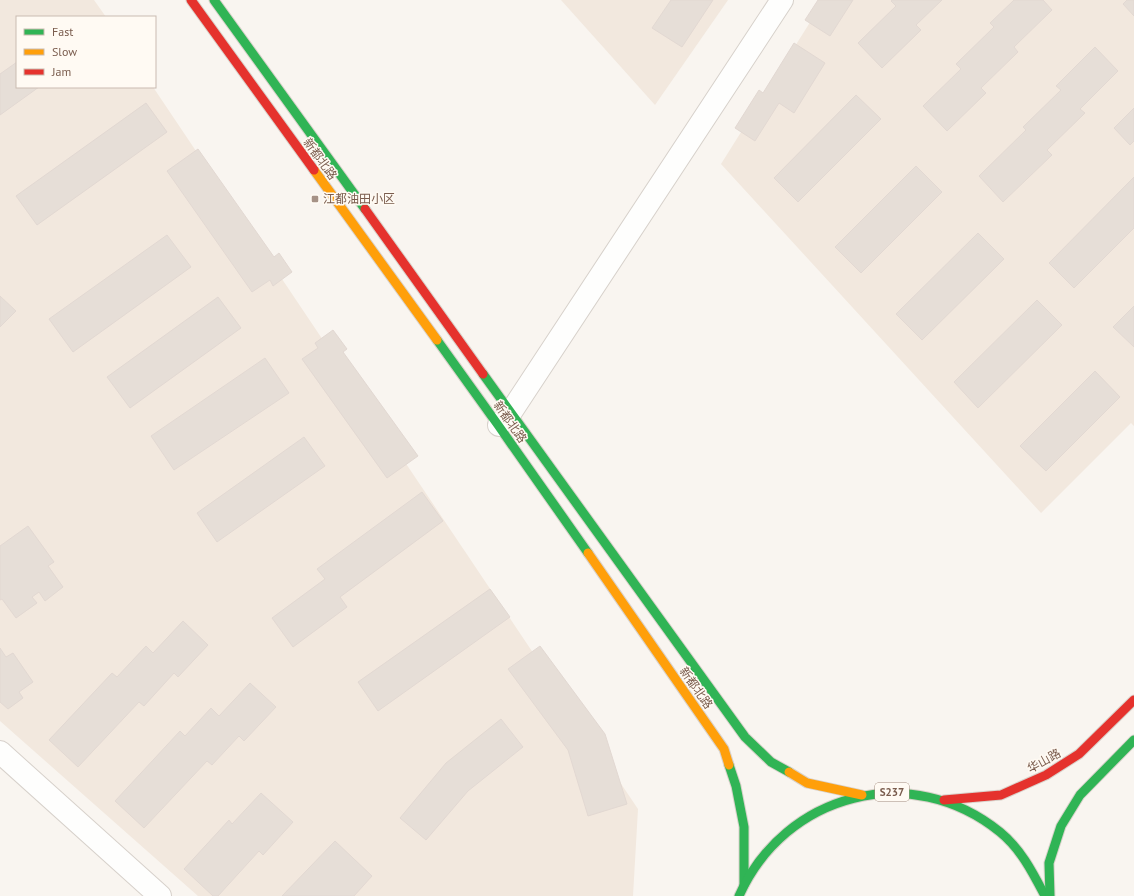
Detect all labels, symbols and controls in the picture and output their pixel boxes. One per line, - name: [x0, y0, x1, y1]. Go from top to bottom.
- legend: [16, 16, 156, 88]
- text: Fast: [52, 24, 73, 39]
- text: Slow: [52, 44, 77, 59]
- text: Jam: [51, 64, 71, 79]
- street label: 新都北路: [300, 135, 341, 183]
- place label: 江都油田小区: [323, 191, 395, 206]
- marker: 江都油田小区: [310, 194, 320, 204]
- street label: 新都北路: [490, 398, 530, 446]
- street label: 新都北路: [676, 664, 716, 712]
- street label: 华山路: [1024, 745, 1063, 776]
- road number: S237: [875, 783, 909, 801]

